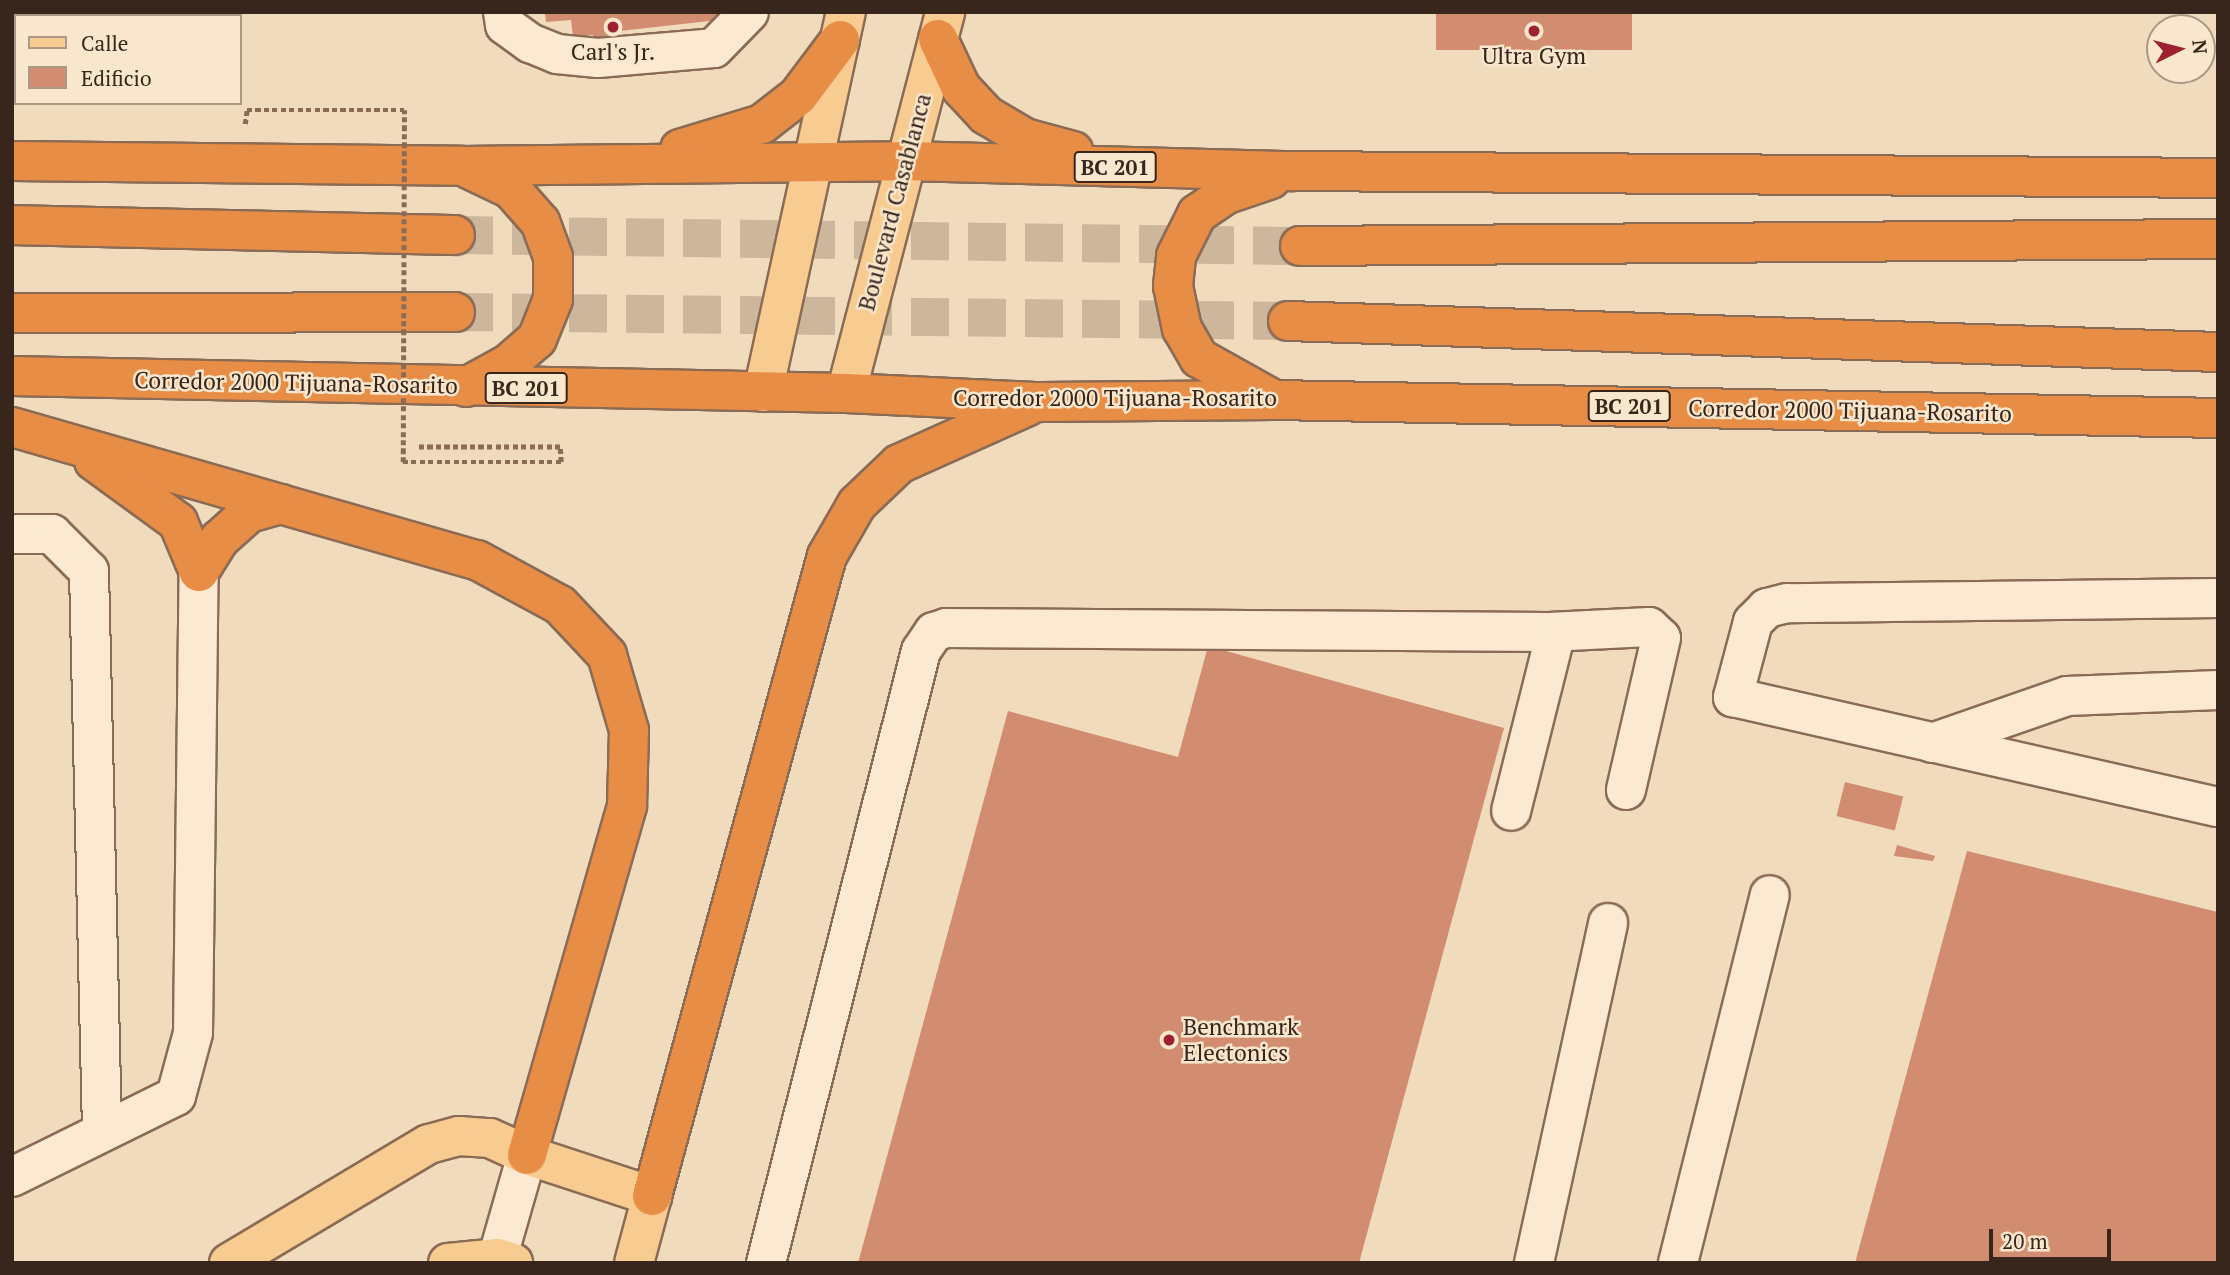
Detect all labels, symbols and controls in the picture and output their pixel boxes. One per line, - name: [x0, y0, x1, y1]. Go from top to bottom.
- legend: [14, 14, 242, 105]
- north arrow: [2146, 14, 2216, 84]
- marker: Carl's Jr.: [605, 19, 621, 35]
- marker: Ultra Gym: [1526, 23, 1542, 39]
- text: Calle: [81, 29, 128, 57]
- place label: Carl's Jr.: [571, 38, 655, 66]
- text: N: [2187, 38, 2214, 55]
- place label: Ultra Gym: [1482, 42, 1586, 70]
- text: Edificio: [81, 64, 152, 92]
- street label: Boulevard Casablanca: [853, 90, 937, 314]
- road number: BC 201: [1073, 150, 1157, 184]
- street label: Corredor 2000 Tijuana-Rosarito: [134, 366, 458, 400]
- road number: BC 201: [484, 370, 568, 406]
- street label: Corredor 2000 Tijuana-Rosarito: [953, 384, 1277, 412]
- road number: BC 201: [1587, 388, 1671, 424]
- street label: Corredor 2000 Tijuana-Rosarito: [1688, 394, 2012, 428]
- place label: Benchmark Electonics: [1183, 1013, 1299, 1067]
- marker: Benchmark Electonics: [1161, 1032, 1177, 1048]
- scale bar: [1992, 1216, 2114, 1260]
- text: 20 m: [2002, 1227, 2048, 1255]

